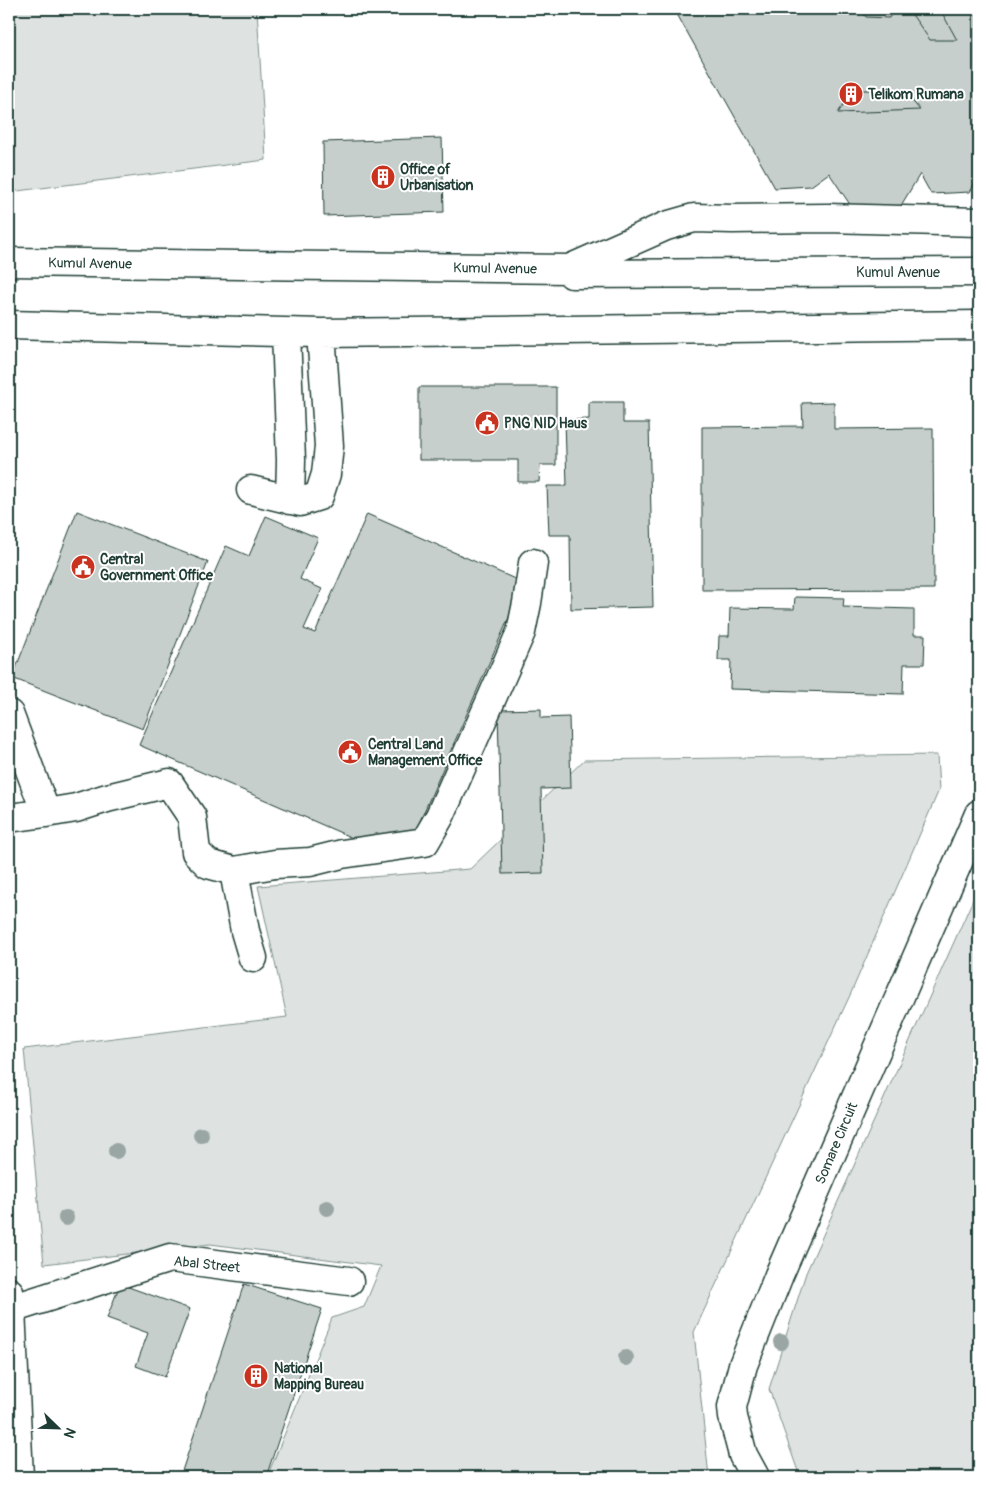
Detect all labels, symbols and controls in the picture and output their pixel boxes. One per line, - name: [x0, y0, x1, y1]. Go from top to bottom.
- building icon: Telikom Rumana: [838, 81, 864, 107]
- place label: Telikom Rumana: [867, 86, 964, 103]
- place label: Office of Urbanisation: [400, 161, 474, 194]
- building icon: Office of Urbanisation: [370, 164, 396, 190]
- street label: Kumul Avenue: [48, 254, 132, 273]
- street label: Kumul Avenue: [453, 259, 537, 278]
- street label: Kumul Avenue: [856, 264, 940, 281]
- public building icon: PNG NID Haus: [474, 410, 500, 436]
- place label: PNG NID Haus: [504, 415, 588, 432]
- place label: Central Government Office: [100, 551, 214, 584]
- public building icon: Central Government Office: [70, 554, 96, 580]
- place label: Central Land Management Office: [368, 736, 484, 769]
- public building icon: Central Land Management Office: [337, 739, 363, 765]
- street label: Somare Circuit: [812, 1099, 861, 1187]
- street label: Abal Street: [173, 1253, 241, 1276]
- place label: National Mapping Bureau: [274, 1360, 364, 1393]
- building icon: National Mapping Bureau: [243, 1363, 269, 1389]
- north arrow: [32, 1404, 82, 1454]
- text: N: [60, 1425, 79, 1441]

